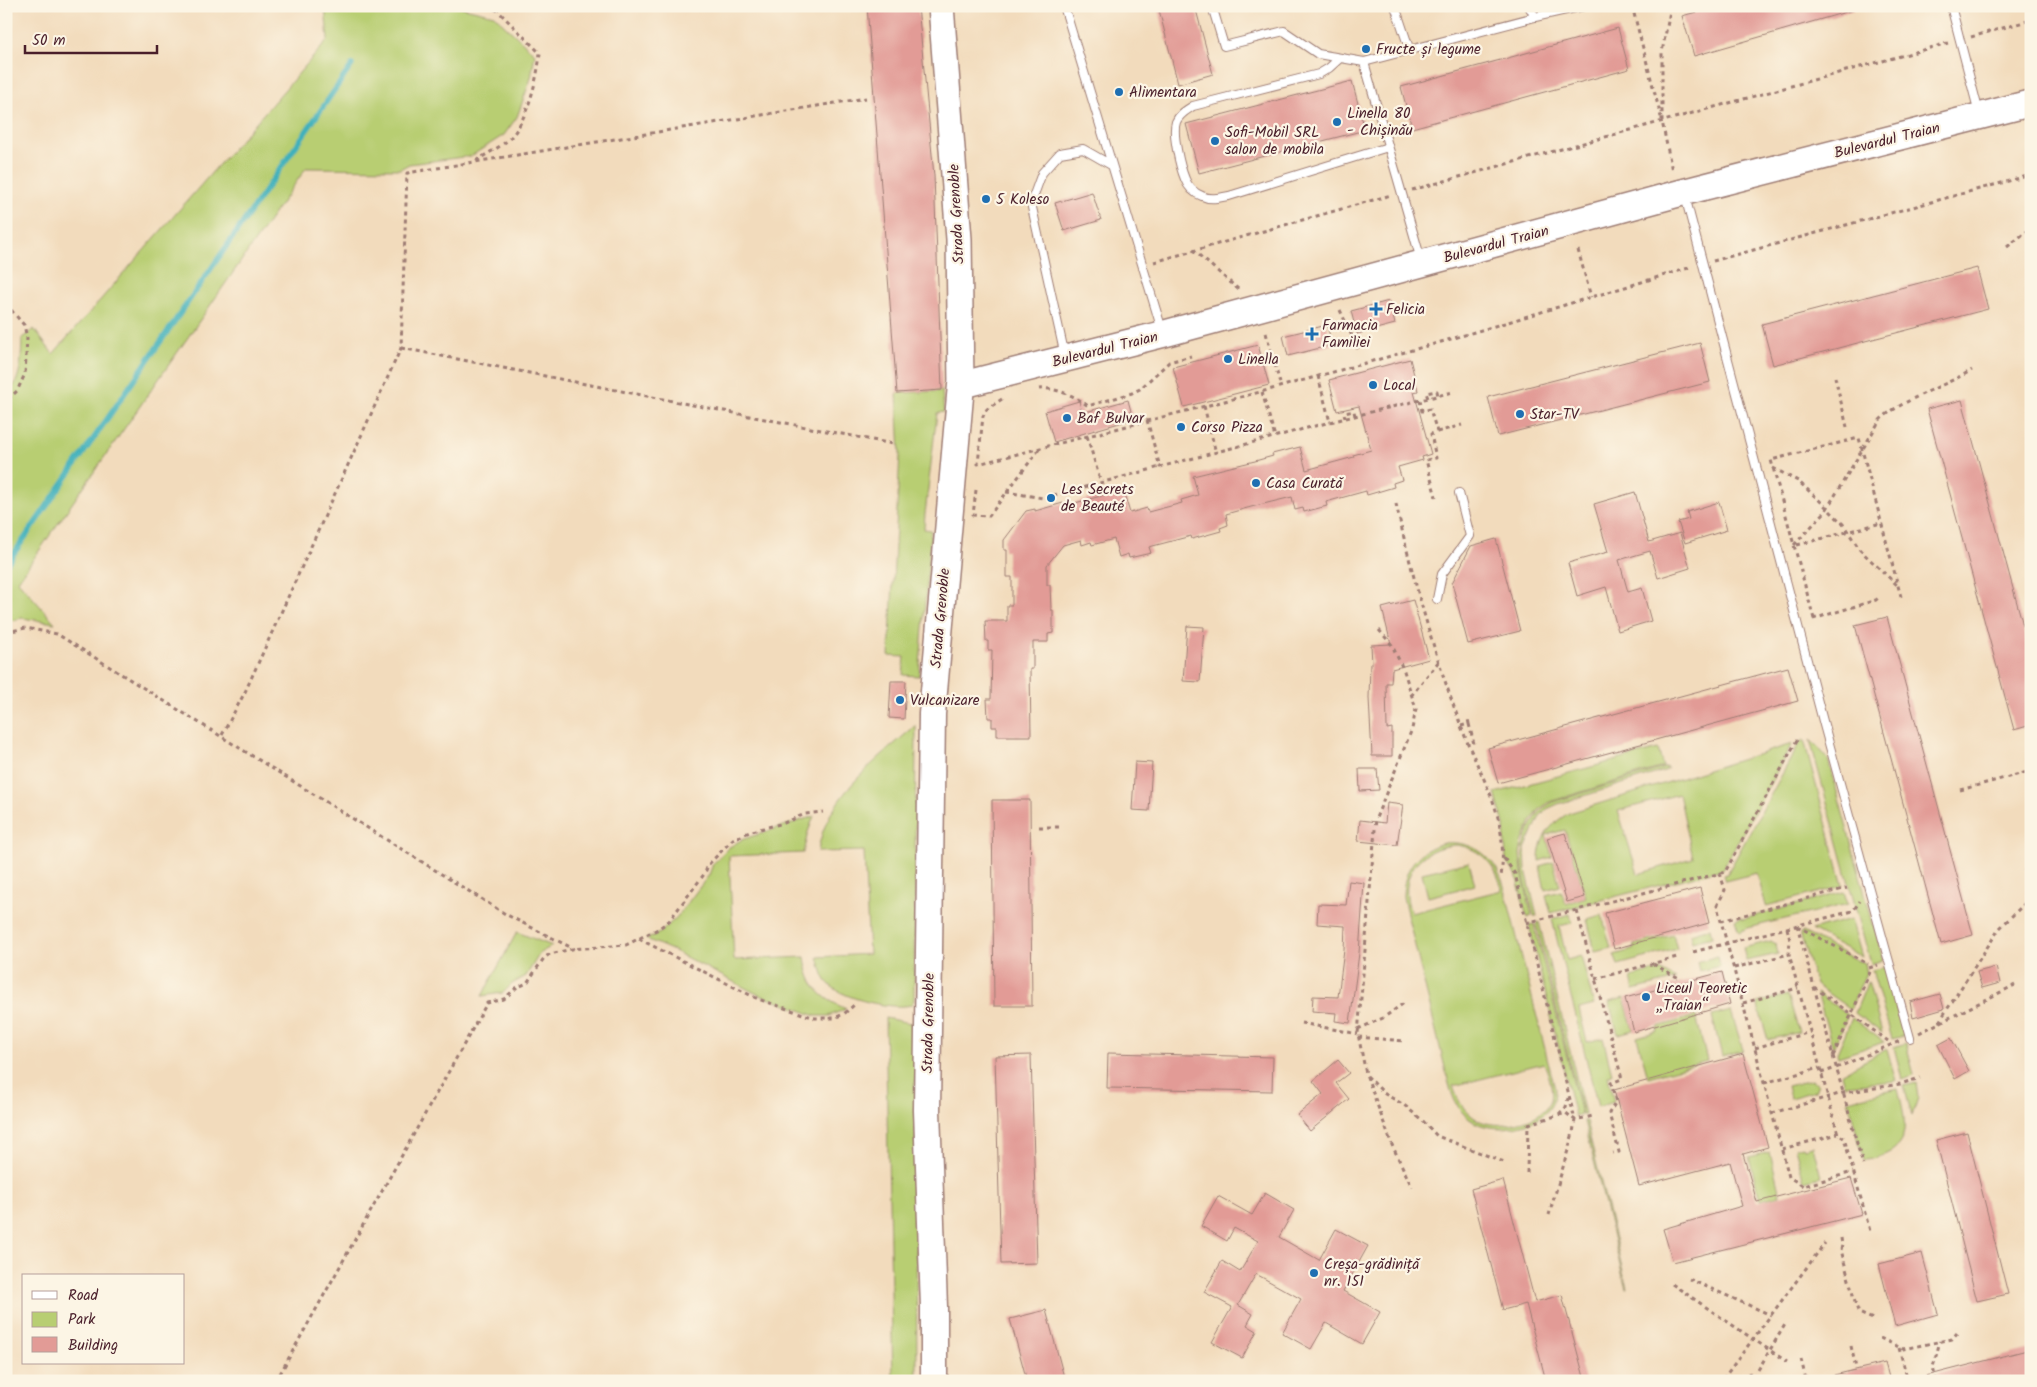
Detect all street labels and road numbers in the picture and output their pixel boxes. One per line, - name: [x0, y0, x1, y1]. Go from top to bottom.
- street label: Bulevardul Traian: [1832, 116, 1943, 166]
- street label: Strada Grenoble: [942, 163, 972, 265]
- street label: Bulevardul Traian: [1441, 219, 1552, 271]
- street label: Bulevardul Traian: [1050, 325, 1161, 375]
- street label: Strada Grenoble: [925, 567, 957, 669]
- street label: Strada Grenoble: [916, 972, 942, 1073]

